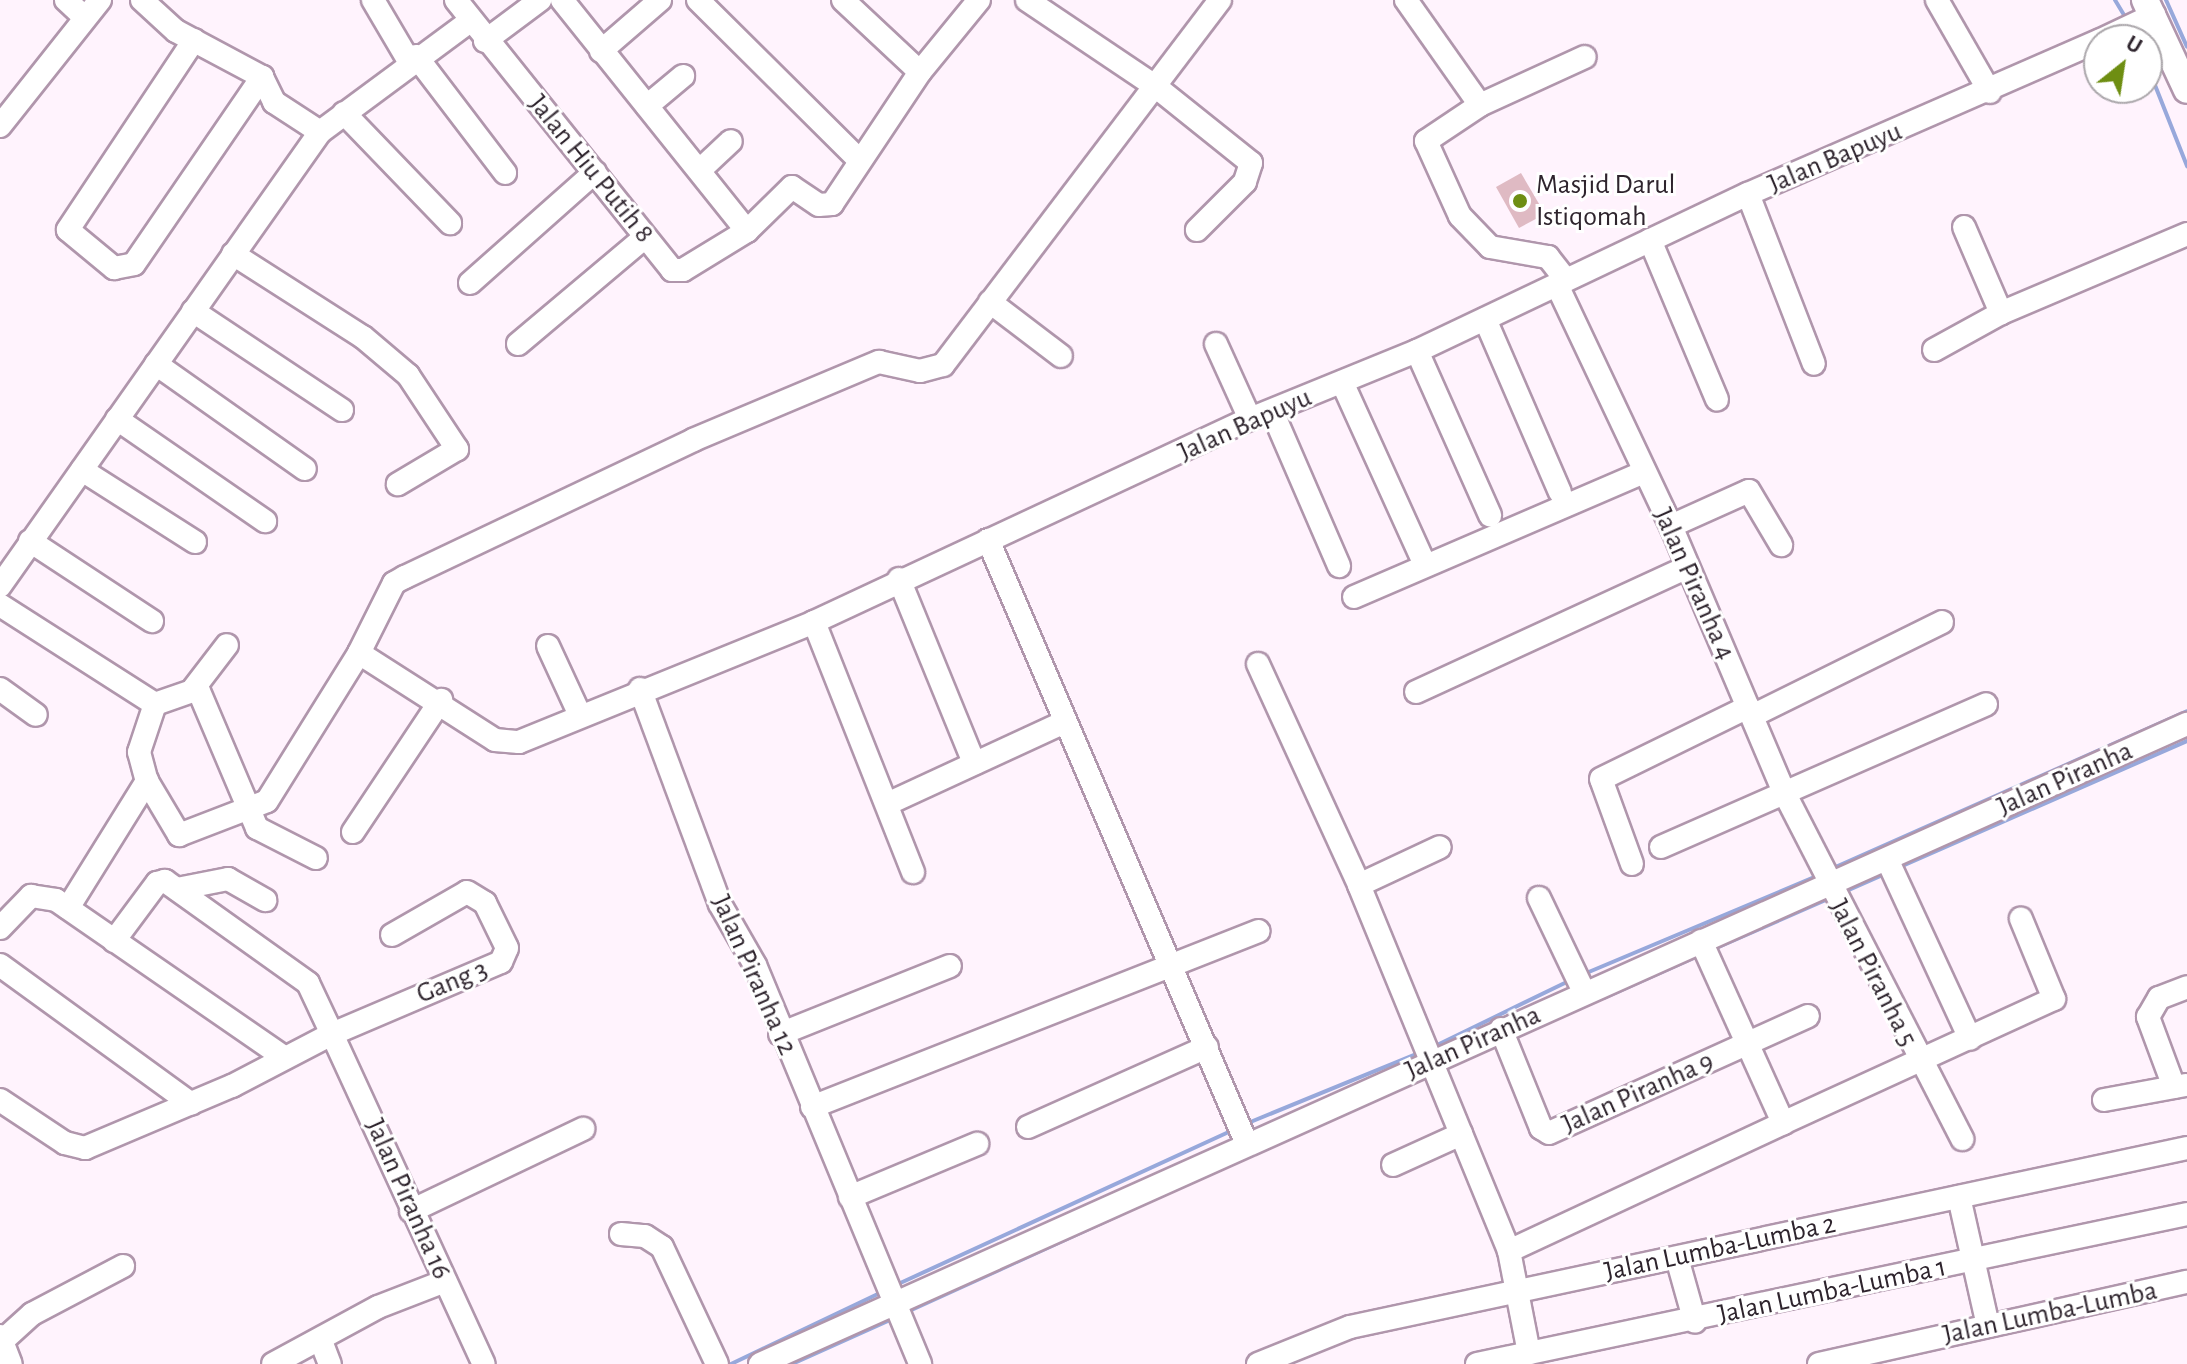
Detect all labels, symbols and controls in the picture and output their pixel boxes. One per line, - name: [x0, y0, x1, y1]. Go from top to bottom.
- north arrow: [2083, 24, 2163, 104]
- text: U: [2122, 32, 2146, 58]
- street label: Jalan Hiu Putih 8: [521, 88, 661, 250]
- street label: Jalan Bapuyu: [1763, 115, 1907, 201]
- place label: Masjid Darul Istiqomah: [1536, 168, 1675, 234]
- marker: Masjid Darul Istiqomah: [1511, 192, 1529, 210]
- street label: Jalan Bapuyu: [1173, 381, 1317, 469]
- street label: Jalan Piranha 4: [1646, 503, 1742, 665]
- street label: Jalan Piranha: [1992, 734, 2138, 824]
- street label: Jalan Piranha 12: [704, 890, 804, 1060]
- street label: Jalan Piranha 5: [1822, 894, 1924, 1052]
- street label: Gang 3: [412, 953, 492, 1011]
- street label: Jalan Piranha: [1400, 998, 1546, 1088]
- street label: Jalan Piranha 9: [1557, 1045, 1719, 1141]
- street label: Jalan Piranha 16: [358, 1114, 458, 1284]
- street label: Jalan Lumba-Lumba 2: [1601, 1207, 1839, 1289]
- street label: Jalan Lumba-Lumba 1: [1715, 1250, 1949, 1332]
- street label: Jalan Lumba-Lumba: [1940, 1274, 2160, 1352]

